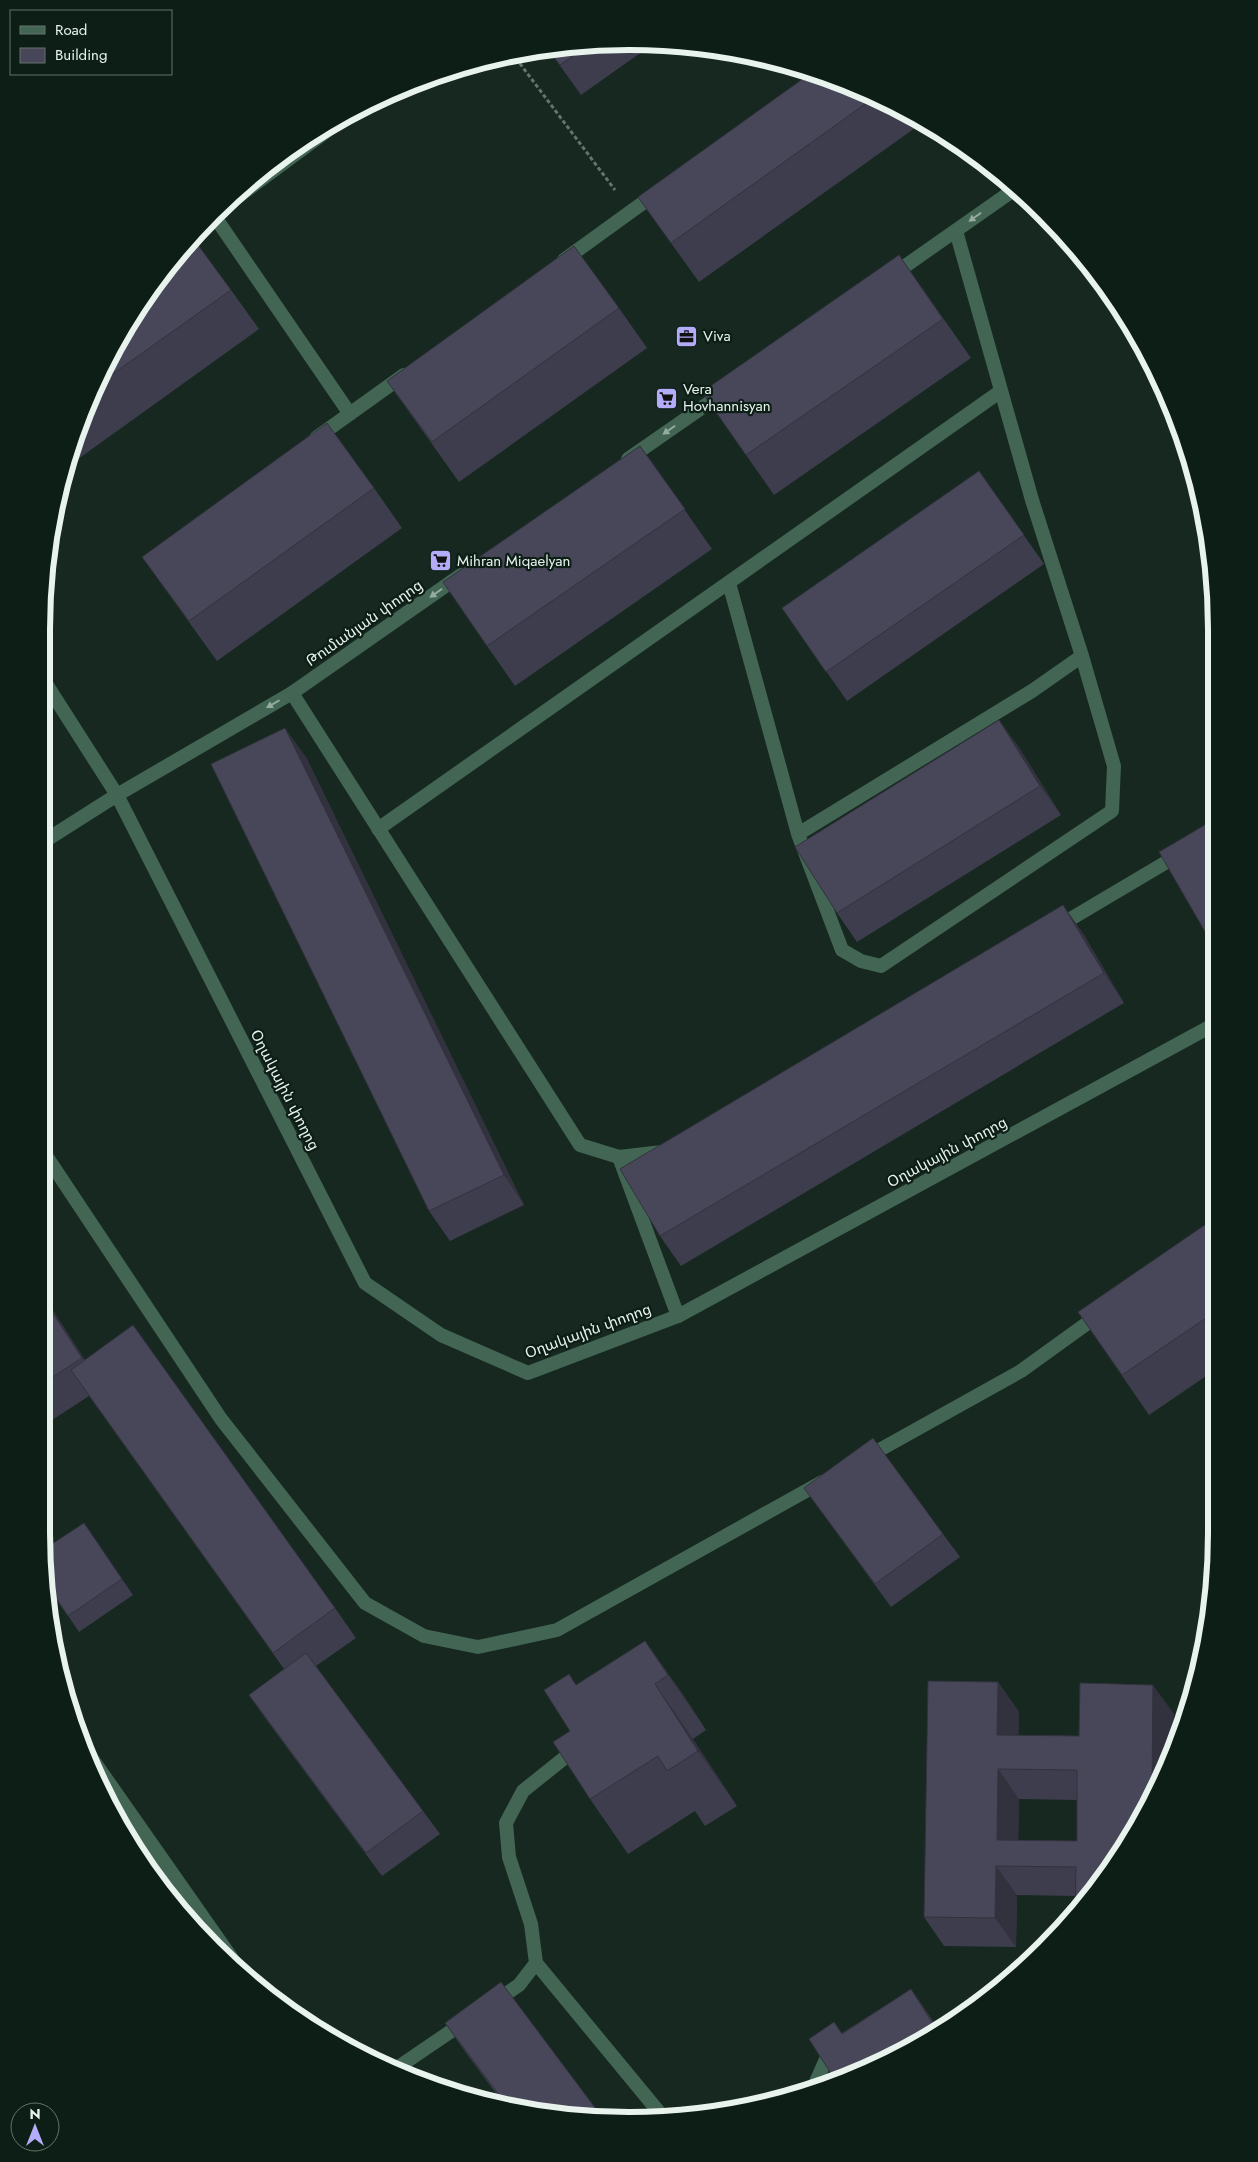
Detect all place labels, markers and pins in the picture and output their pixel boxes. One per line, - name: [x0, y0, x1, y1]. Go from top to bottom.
- office icon: Viva: [675, 324, 699, 348]
- place label: Viva: [703, 325, 731, 347]
- place label: Vera Hovhannisyan: [683, 378, 771, 417]
- supermarket icon: Vera Hovhannisyan: [655, 386, 679, 410]
- supermarket icon: Mihran Miqaelyan: [429, 549, 453, 573]
- place label: Mihran Miqaelyan: [457, 550, 570, 572]

